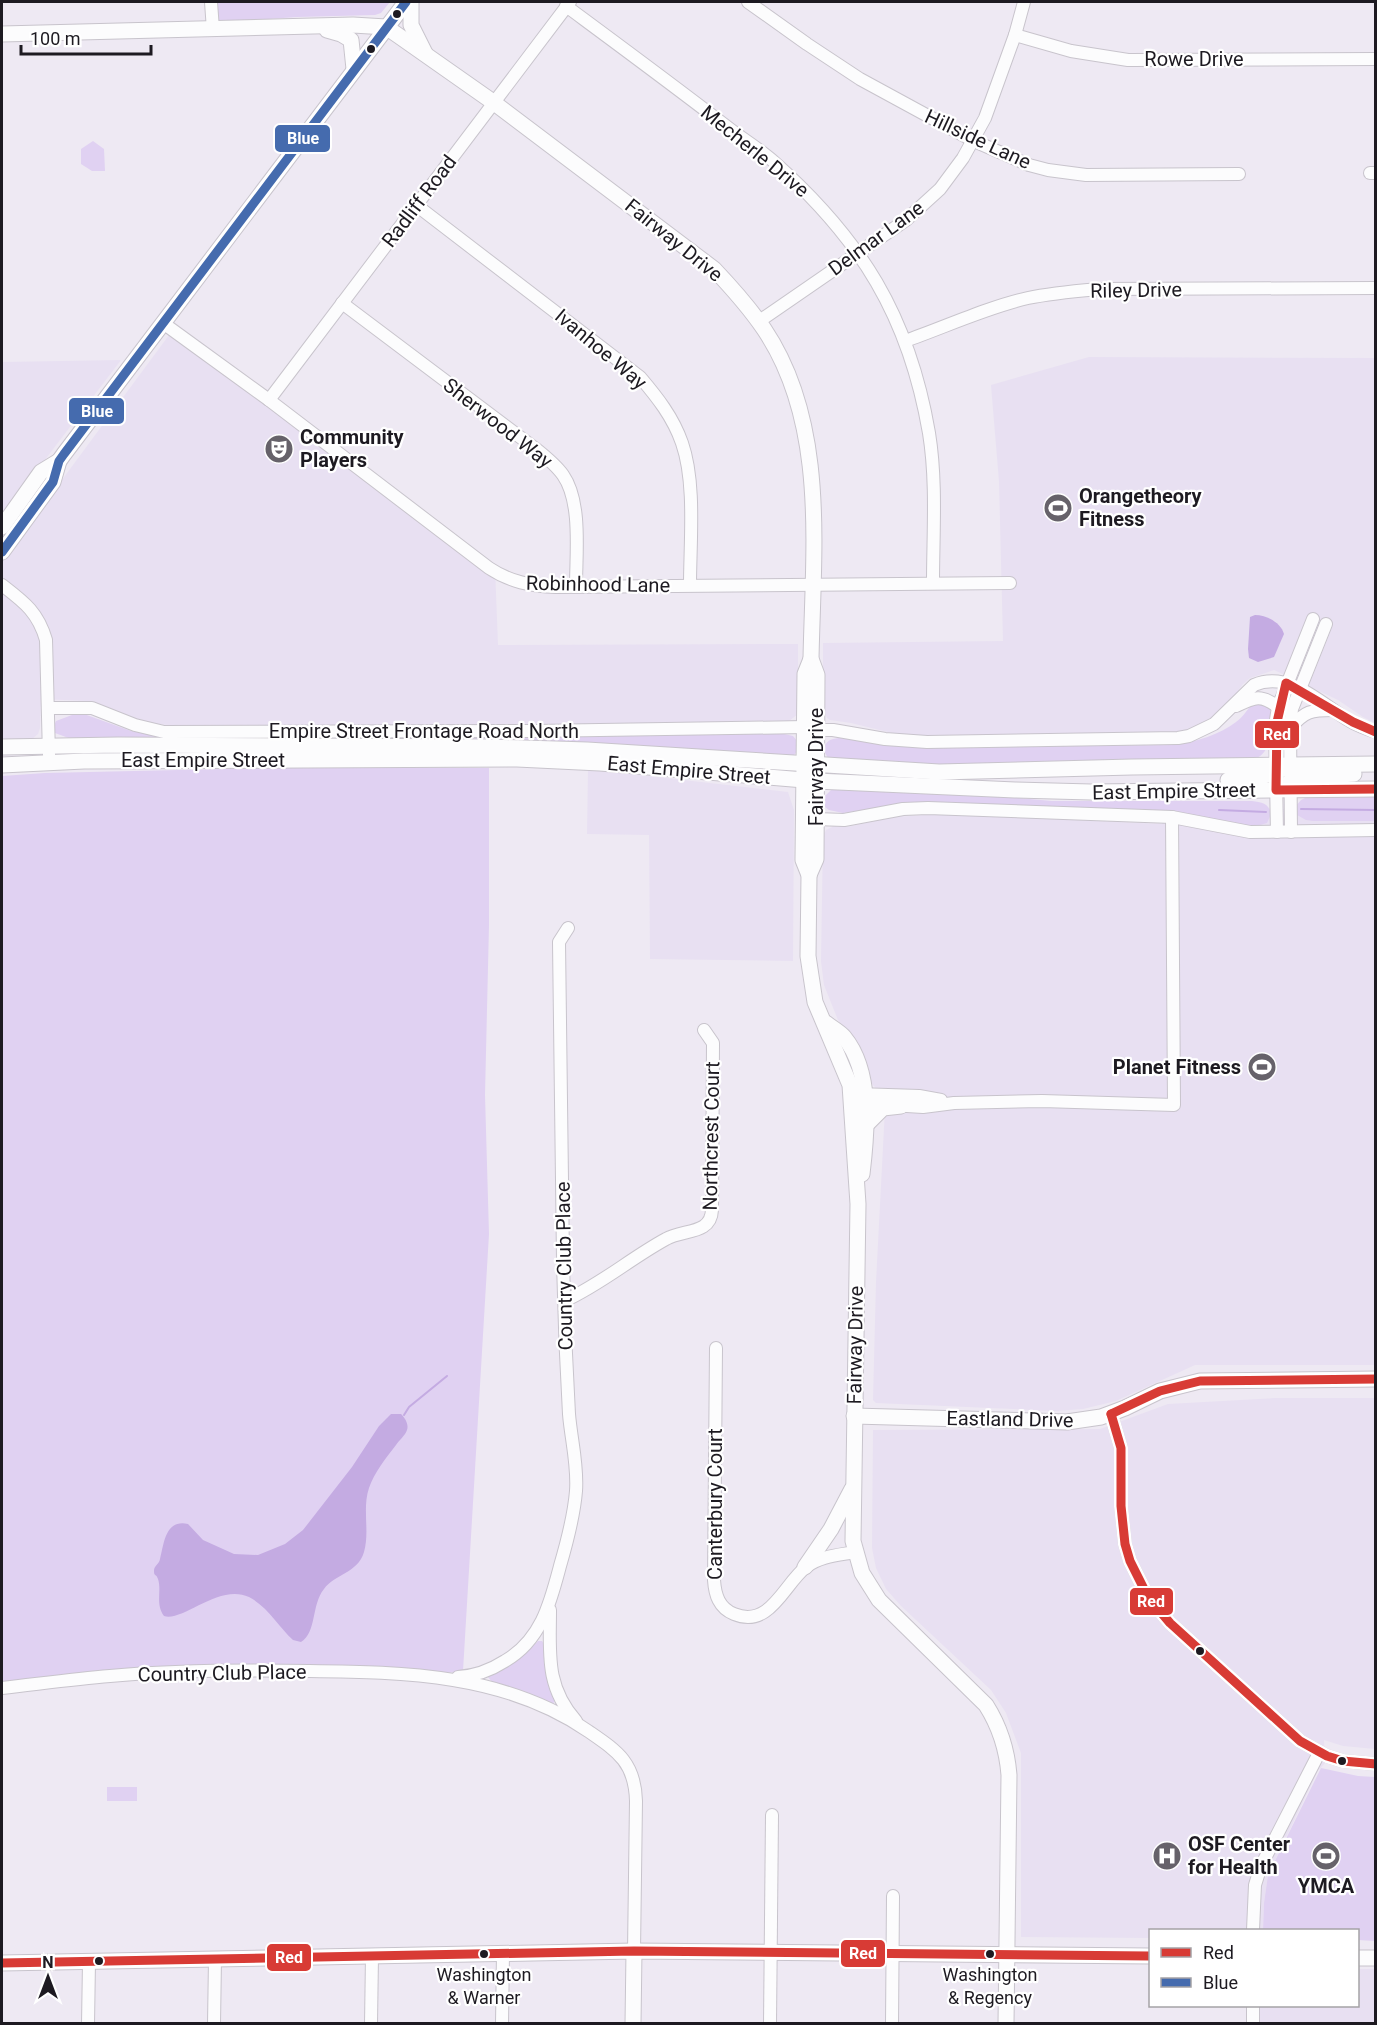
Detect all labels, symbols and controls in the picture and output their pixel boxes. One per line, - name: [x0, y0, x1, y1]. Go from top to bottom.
- unlabelled marker: [391, 8, 403, 20]
- scale bar: [21, 18, 152, 56]
- text: 100 m: [30, 28, 81, 49]
- unlabelled marker: [365, 43, 377, 55]
- street label: Rowe Drive: [1144, 47, 1244, 71]
- street label: Mecherle Drive: [696, 100, 814, 202]
- street label: Hillside Lane: [921, 104, 1035, 174]
- line badge: Blue: [274, 124, 331, 153]
- text: Blue: [287, 129, 319, 148]
- street label: Radliff Road: [377, 150, 461, 252]
- street label: Fairway Drive: [620, 193, 728, 287]
- street label: Delmar Lane: [824, 195, 928, 281]
- street label: Riley Drive: [1090, 277, 1182, 303]
- street label: Ivanhoe Way: [550, 304, 652, 395]
- street label: Sherwood Way: [439, 373, 558, 473]
- line badge: Blue: [68, 397, 125, 425]
- text: Blue: [81, 402, 113, 421]
- place label: Community Players: [300, 425, 404, 472]
- theatre icon: Community Players: [263, 433, 295, 465]
- place label: Orangetheory Fitness: [1079, 484, 1202, 531]
- sports icon: Orangetheory Fitness: [1042, 492, 1074, 524]
- street label: Robinhood Lane: [526, 571, 670, 597]
- street label: Fairway Drive: [804, 708, 828, 826]
- street label: Empire Street Frontage Road North: [269, 719, 579, 743]
- line badge: Red: [1254, 720, 1300, 749]
- text: Red: [1263, 725, 1291, 744]
- street label: East Empire Street: [121, 748, 285, 772]
- street label: East Empire Street: [606, 751, 772, 789]
- street label: East Empire Street: [1092, 778, 1256, 804]
- sports icon: Planet Fitness: [1246, 1051, 1278, 1083]
- place label: Planet Fitness: [1113, 1055, 1241, 1079]
- street label: Northcrest Court: [698, 1061, 724, 1211]
- street label: Country Club Place: [551, 1181, 577, 1351]
- street label: Fairway Drive: [842, 1286, 868, 1404]
- street label: Eastland Drive: [946, 1406, 1074, 1432]
- street label: Canterbury Court: [703, 1428, 727, 1580]
- line badge: Red: [1129, 1587, 1174, 1616]
- text: Red: [1137, 1592, 1165, 1611]
- unlabelled marker: [1194, 1645, 1206, 1657]
- street label: Country Club Place: [137, 1660, 307, 1686]
- unlabelled marker: [1336, 1755, 1348, 1767]
- place label: OSF Center for Health: [1188, 1832, 1291, 1879]
- hospital icon: OSF Center for Health: [1151, 1840, 1183, 1872]
- sports icon: YMCA: [1310, 1840, 1342, 1872]
- place label: YMCA: [1298, 1874, 1355, 1898]
- legend: [1149, 1929, 1359, 2007]
- line badge: Red: [840, 1939, 886, 1968]
- text: Red: [1203, 1942, 1234, 1963]
- line badge: Red: [266, 1943, 312, 1972]
- text: Red: [849, 1944, 877, 1963]
- north arrow: [18, 1947, 78, 2007]
- text: Red: [275, 1948, 303, 1967]
- marker: Washington & Warner: [478, 1948, 490, 1960]
- marker: Washington & Regency: [984, 1948, 996, 1960]
- text: N: [42, 1953, 54, 1972]
- unlabelled marker: [93, 1955, 105, 1967]
- place label: Washington & Warner: [436, 1964, 532, 2008]
- place label: Washington & Regency: [942, 1964, 1038, 2008]
- text: Blue: [1203, 1972, 1238, 1993]

